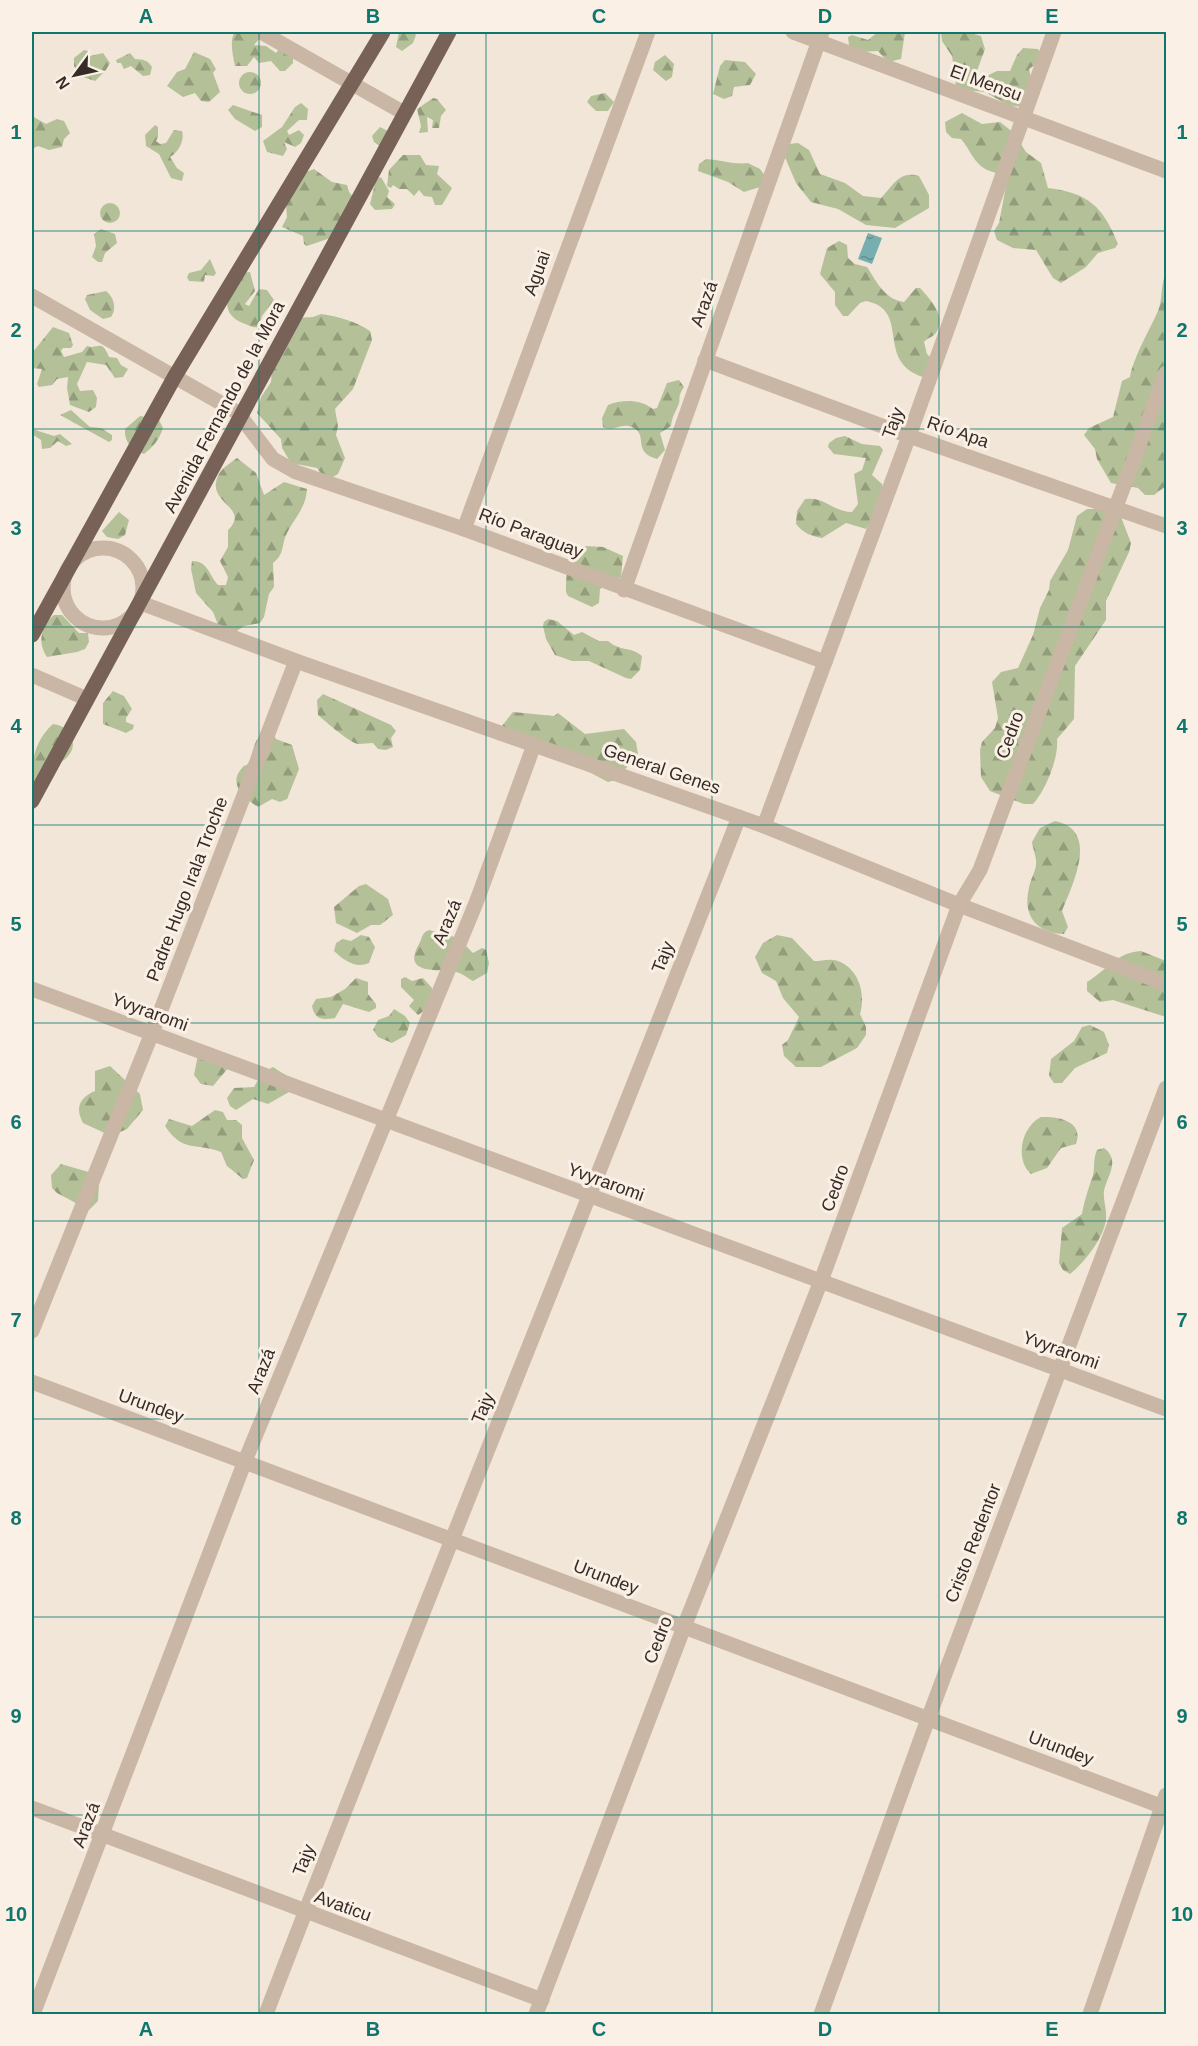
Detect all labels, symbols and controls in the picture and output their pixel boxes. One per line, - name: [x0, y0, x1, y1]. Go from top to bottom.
- text: A: [139, 5, 153, 27]
- text: B: [366, 5, 380, 27]
- text: C: [592, 5, 606, 27]
- text: D: [818, 5, 832, 27]
- text: E: [1045, 5, 1059, 27]
- north arrow: [45, 45, 105, 105]
- street label: El Mensu: [947, 61, 1025, 105]
- text: N: [53, 73, 73, 92]
- text: 1: [10, 121, 22, 143]
- text: 1: [1176, 121, 1188, 143]
- street label: Aguai: [520, 248, 554, 298]
- street label: Arazá: [687, 278, 722, 330]
- street label: Avenida Fernando de la Mora: [160, 297, 289, 516]
- text: 2: [10, 319, 22, 341]
- text: 2: [1176, 319, 1188, 341]
- street label: Tajy: [878, 405, 908, 441]
- street label: Río Apa: [924, 412, 992, 452]
- street label: Río Paraguay: [476, 504, 586, 562]
- text: 3: [10, 517, 22, 539]
- text: 3: [1176, 517, 1188, 539]
- street label: Cedro: [992, 709, 1028, 761]
- text: 4: [10, 715, 22, 737]
- text: 4: [1176, 715, 1188, 737]
- street label: General Genes: [601, 740, 723, 798]
- street label: Padre Hugo Irala Troche: [143, 794, 231, 984]
- street label: Arazá: [429, 896, 466, 948]
- text: 5: [10, 913, 22, 935]
- text: 5: [1176, 913, 1188, 935]
- street label: Tajy: [648, 938, 678, 976]
- street label: Yvyraromi: [109, 989, 191, 1035]
- text: 6: [10, 1111, 22, 1133]
- text: 6: [1176, 1111, 1188, 1133]
- street label: Yvyraromi: [565, 1159, 647, 1205]
- street label: Cedro: [817, 1162, 853, 1214]
- text: 7: [10, 1309, 22, 1331]
- text: 7: [1176, 1309, 1188, 1331]
- street label: Yvyraromi: [1020, 1327, 1102, 1373]
- street label: Arazá: [243, 1345, 279, 1397]
- street label: Urundey: [116, 1385, 186, 1427]
- street label: Tajy: [468, 1389, 498, 1427]
- street label: Cristo Redentor: [941, 1481, 1005, 1605]
- text: 8: [10, 1507, 22, 1529]
- text: 8: [1176, 1507, 1188, 1529]
- street label: Urundey: [571, 1555, 641, 1599]
- street label: Cedro: [640, 1614, 676, 1666]
- text: 9: [10, 1705, 22, 1727]
- text: 9: [1176, 1705, 1188, 1727]
- street label: Urundey: [1026, 1726, 1096, 1770]
- street label: Arazá: [68, 1799, 104, 1851]
- street label: Tajy: [289, 1841, 319, 1879]
- street label: Avaticu: [312, 1887, 374, 1925]
- text: 10: [5, 1903, 27, 1925]
- text: 10: [1171, 1903, 1193, 1925]
- text: A: [139, 2018, 153, 2040]
- text: B: [366, 2018, 380, 2040]
- text: C: [592, 2018, 606, 2040]
- text: D: [818, 2018, 832, 2040]
- text: E: [1045, 2018, 1059, 2040]

